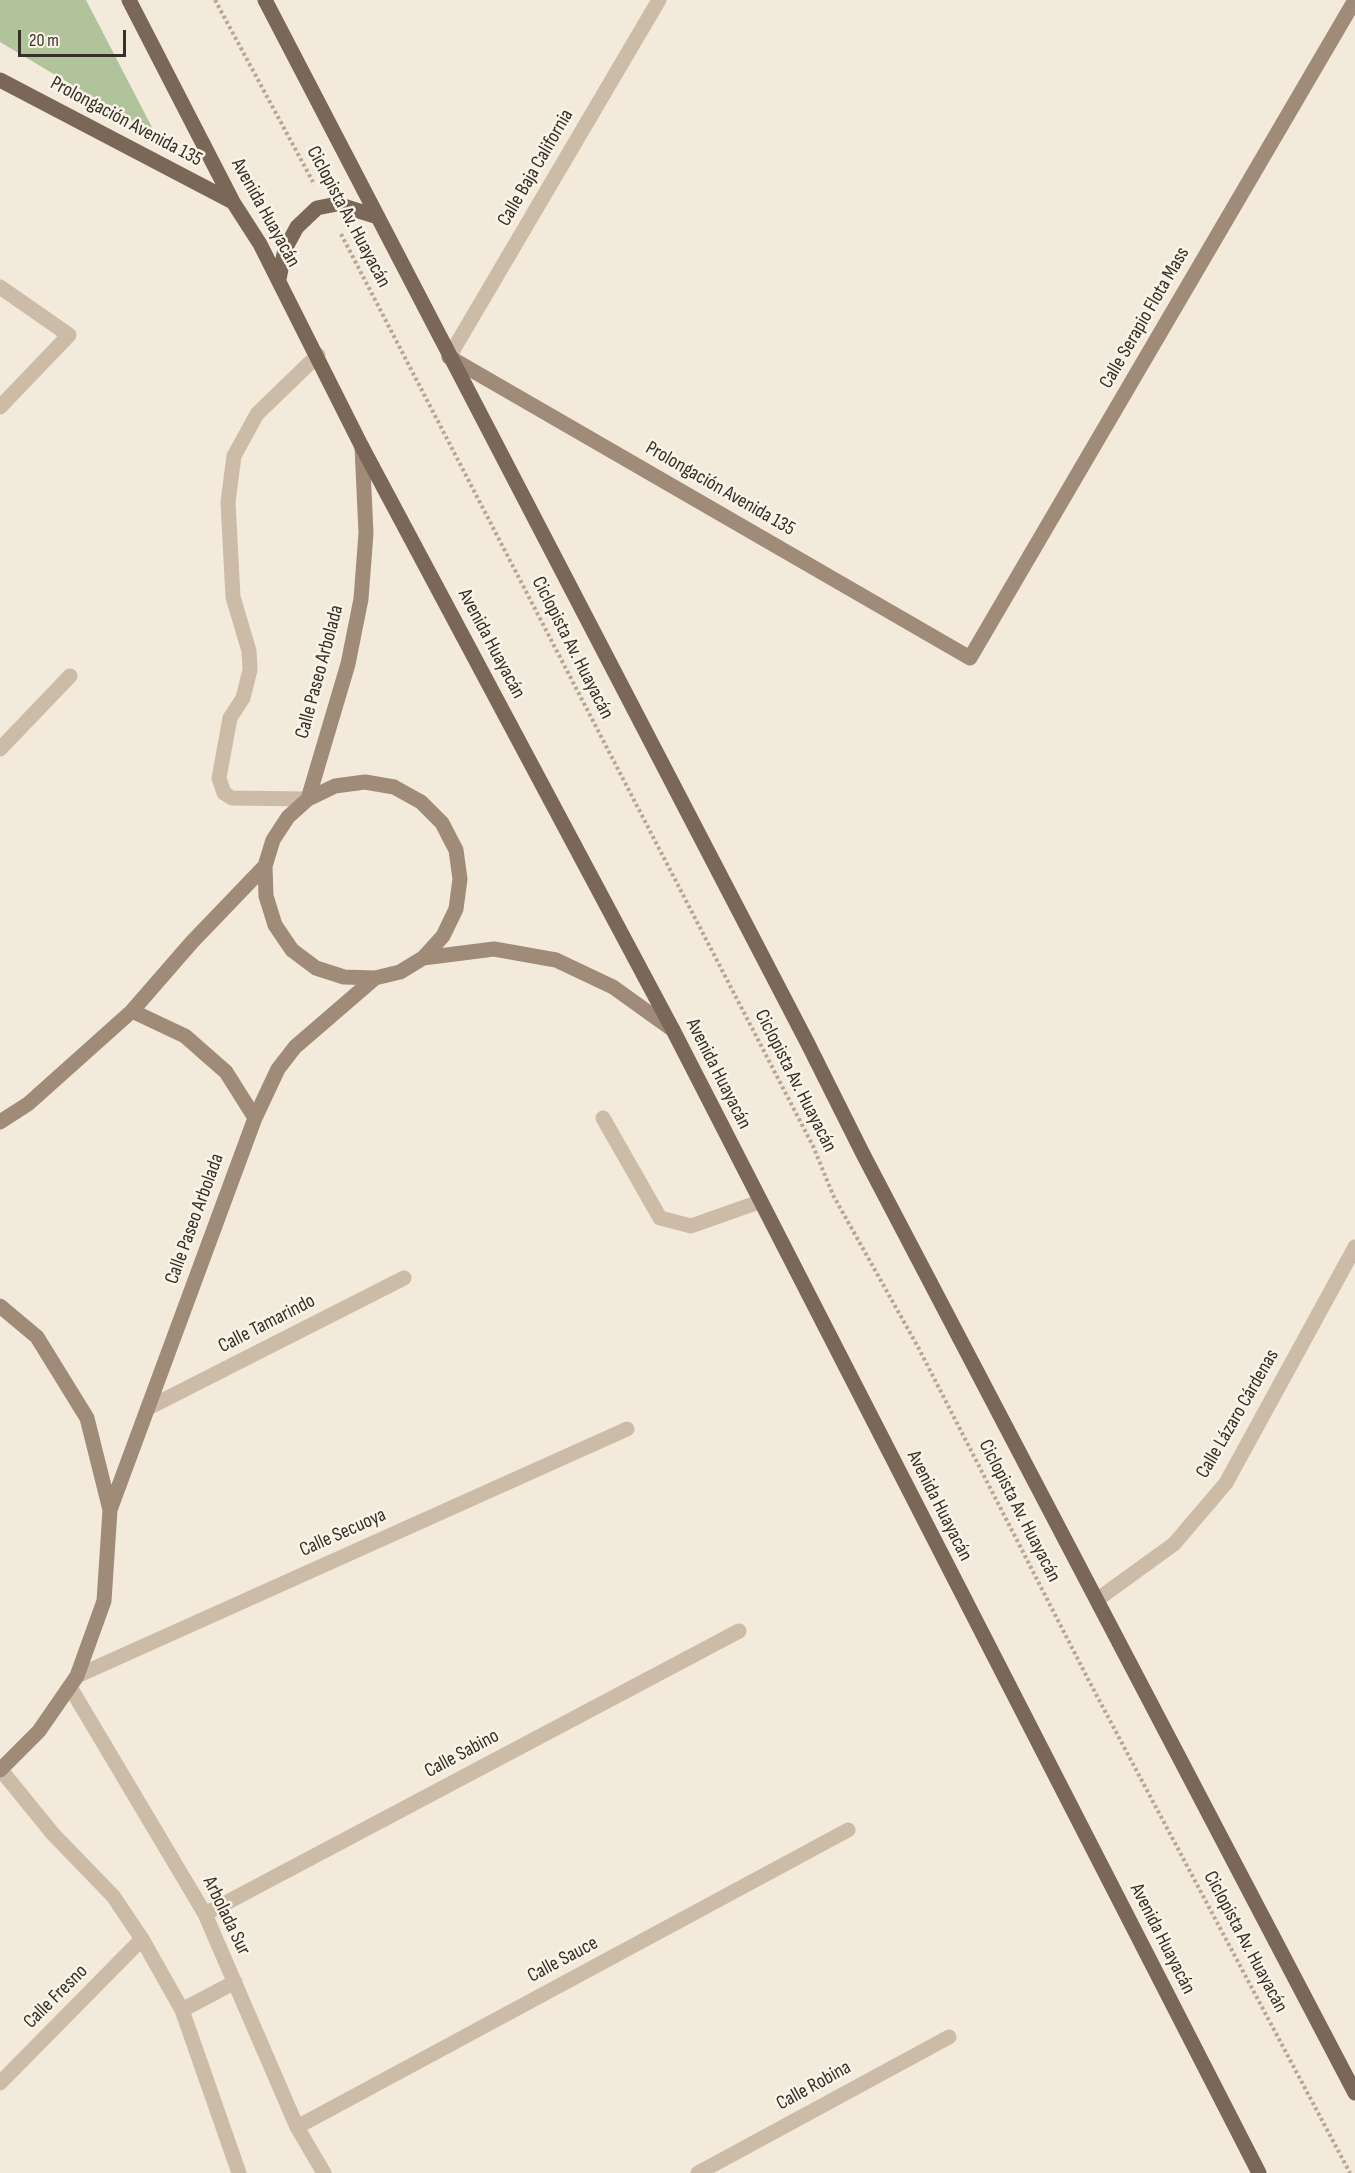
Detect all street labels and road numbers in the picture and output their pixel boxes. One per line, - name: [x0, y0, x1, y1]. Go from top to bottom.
- street label: Prolongación Avenida 135: [46, 72, 206, 172]
- street label: Calle Baja California: [493, 105, 579, 231]
- street label: Ciclopista Av. Huayacán: [301, 142, 395, 292]
- street label: Avenida Huayacán: [225, 154, 305, 272]
- street label: Calle Serapio Flota Mass: [1095, 243, 1195, 393]
- street label: Prolongación Avenida 135: [641, 436, 799, 542]
- street label: Ciclopista Av. Huayacán: [526, 573, 618, 723]
- street label: Avenida Huayacán: [452, 585, 530, 703]
- street label: Calle Paseo Arbolada: [291, 603, 349, 741]
- street label: Ciclopista Av. Huayacán: [749, 1006, 841, 1156]
- street label: Avenida Huayacán: [680, 1015, 756, 1133]
- street label: Calle Paseo Arbolada: [160, 1151, 230, 1287]
- street label: Calle Tamarindo: [215, 1289, 319, 1359]
- street label: Calle Lázaro Cárdenas: [1191, 1345, 1285, 1483]
- street label: Ciclopista Av. Huayacán: [973, 1436, 1065, 1586]
- street label: Avenida Huayacán: [901, 1447, 977, 1565]
- street label: Calle Secuoya: [296, 1503, 390, 1563]
- street label: Calle Sabino: [421, 1724, 503, 1784]
- street label: Ciclopista Av. Huayacán: [1198, 1867, 1292, 2017]
- street label: Arbolada Sur: [197, 1873, 255, 1959]
- street label: Avenida Huayacán: [1124, 1880, 1200, 1998]
- street label: Calle Sauce: [524, 1931, 602, 1989]
- street label: Calle Fresno: [19, 1960, 93, 2034]
- street label: Calle Robina: [773, 2056, 855, 2116]

